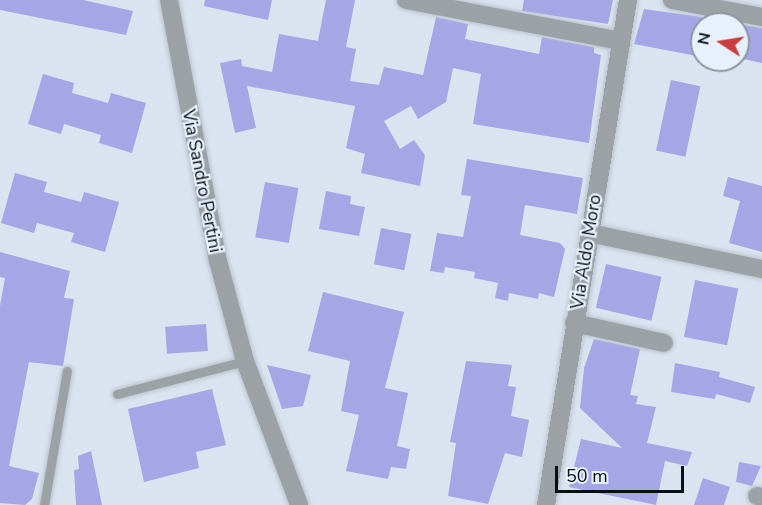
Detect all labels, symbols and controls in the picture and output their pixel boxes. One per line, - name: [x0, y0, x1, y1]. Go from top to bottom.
- north arrow: [690, 12, 750, 72]
- text: N: [692, 31, 716, 47]
- street label: Via Sandro Pertini: [178, 108, 226, 254]
- street label: Via Aldo Moro: [566, 193, 606, 311]
- scale bar: [558, 454, 687, 492]
- text: 50 m: [566, 464, 608, 488]

